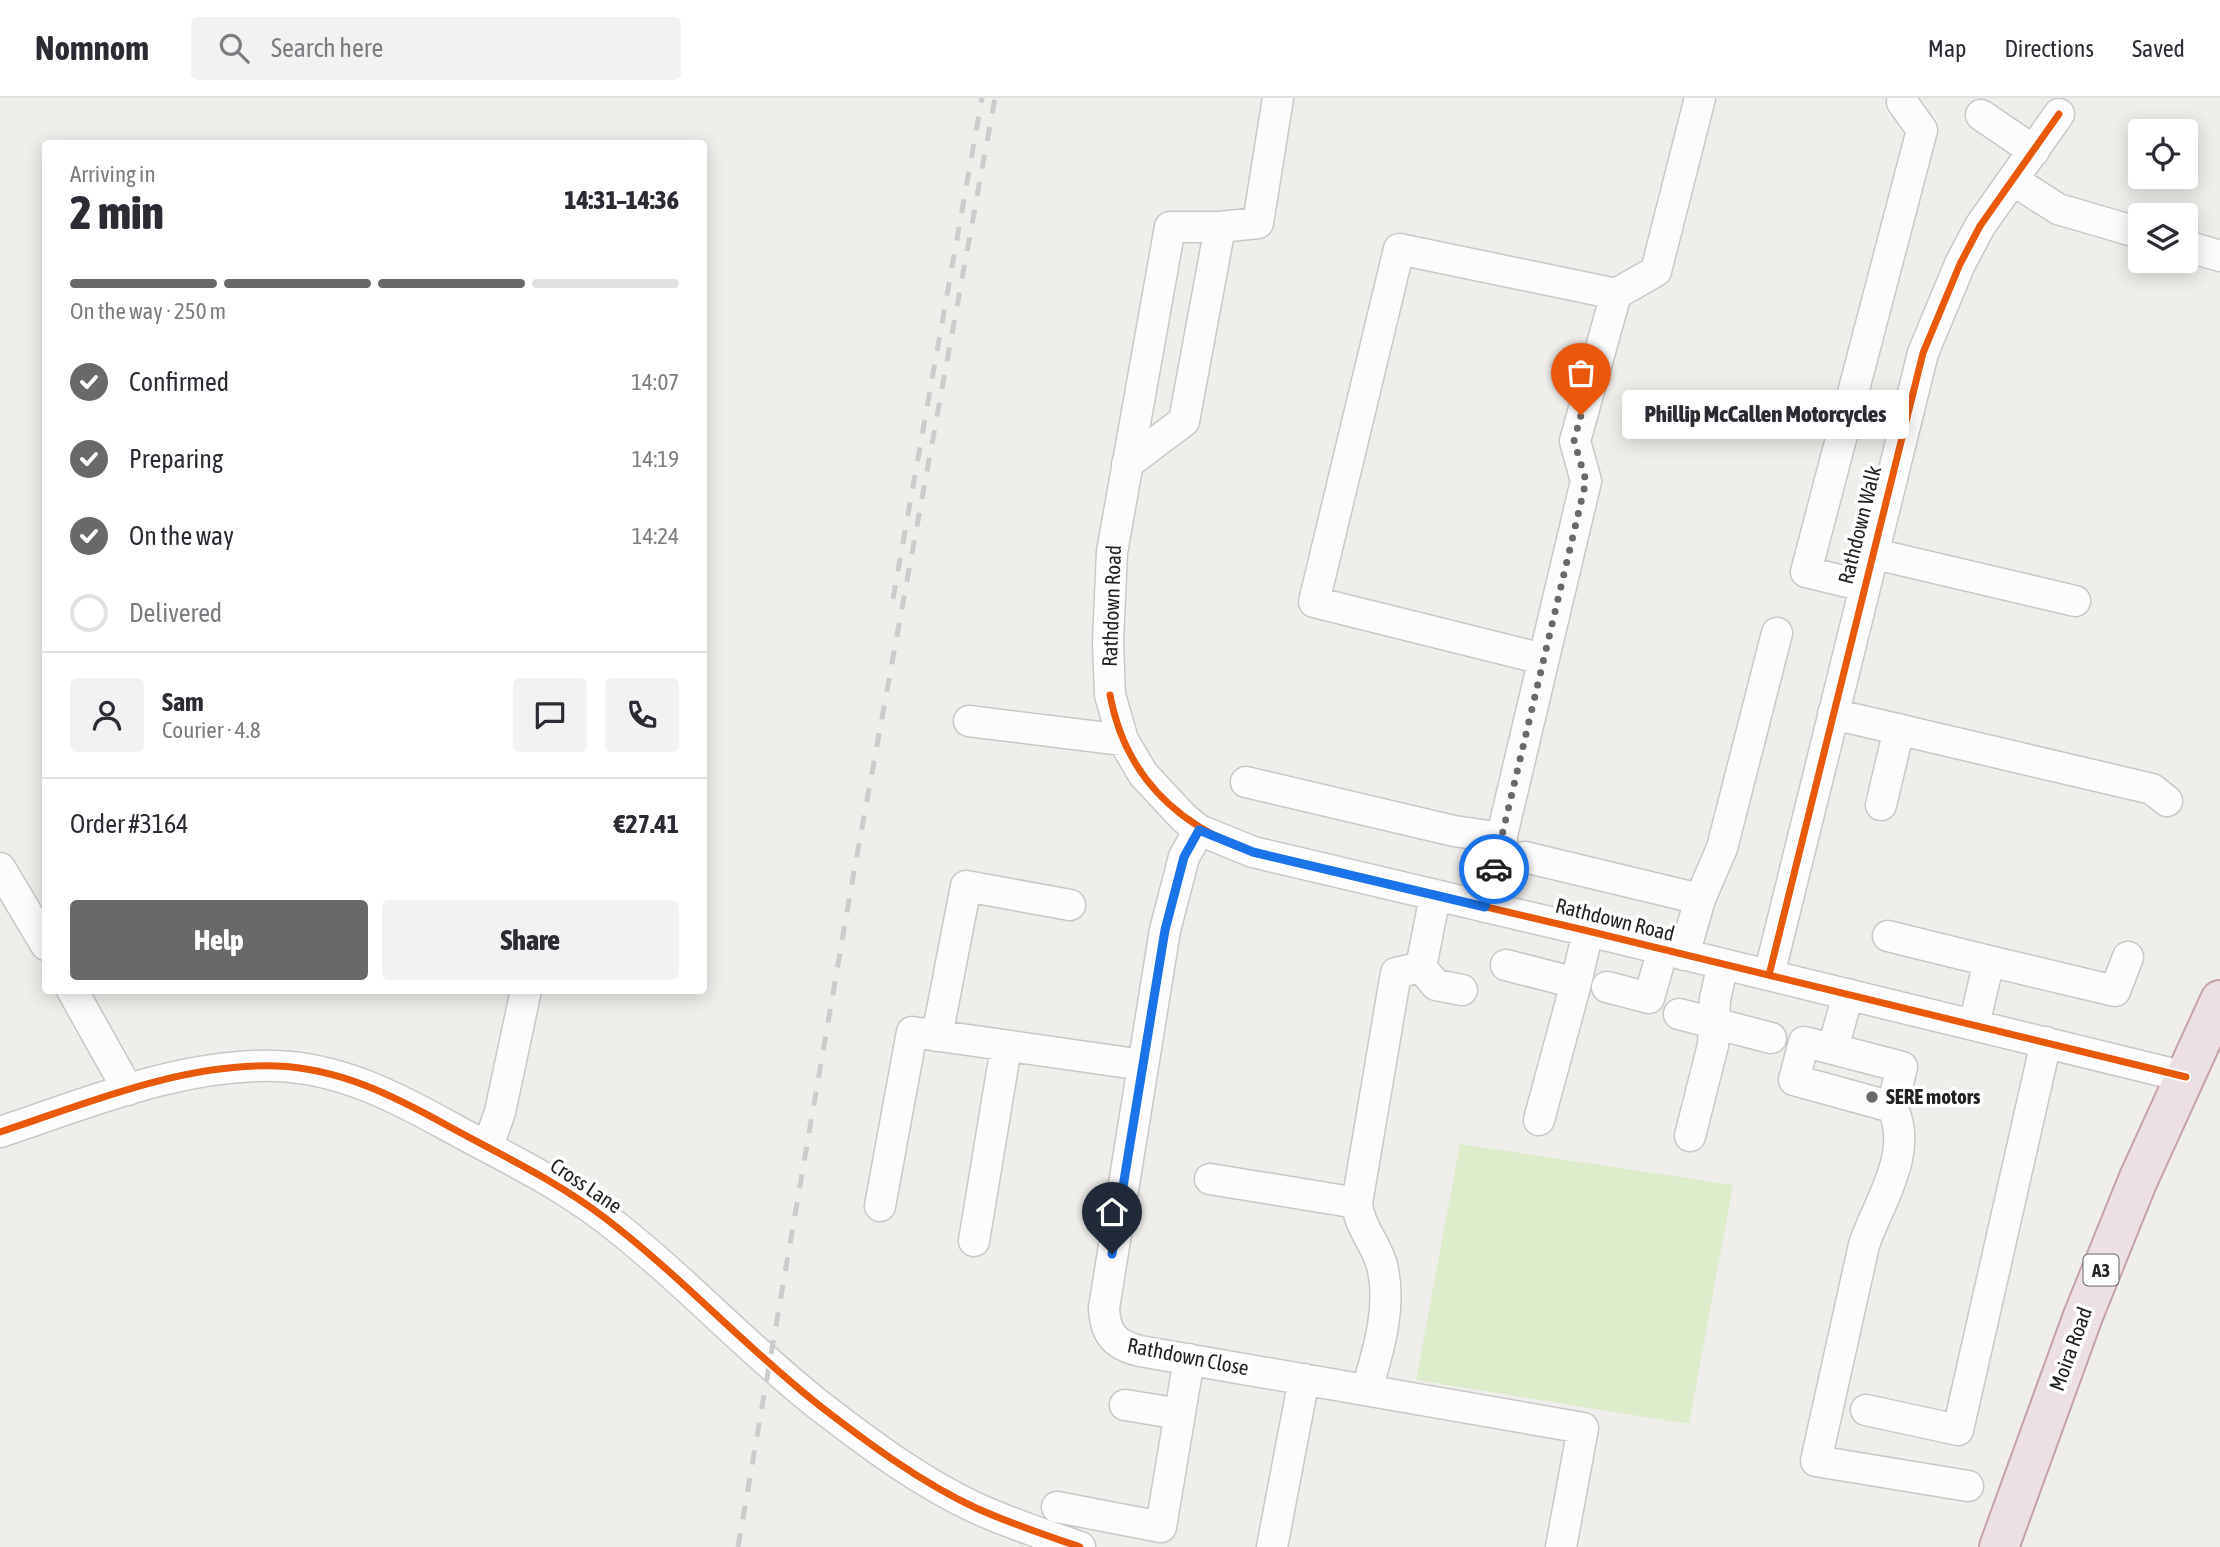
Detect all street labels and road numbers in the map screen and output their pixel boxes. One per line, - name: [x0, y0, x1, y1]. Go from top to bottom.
- street label: Rathdown Walk: [1833, 463, 1885, 586]
- street label: Rathdown Road: [1097, 545, 1125, 667]
- street label: Rathdown Road: [1553, 893, 1677, 945]
- street label: Cross Lane: [546, 1153, 627, 1218]
- road number: A3: [2084, 1254, 2118, 1286]
- street label: Moira Road: [2044, 1304, 2096, 1394]
- street label: Rathdown Close: [1125, 1332, 1251, 1380]

